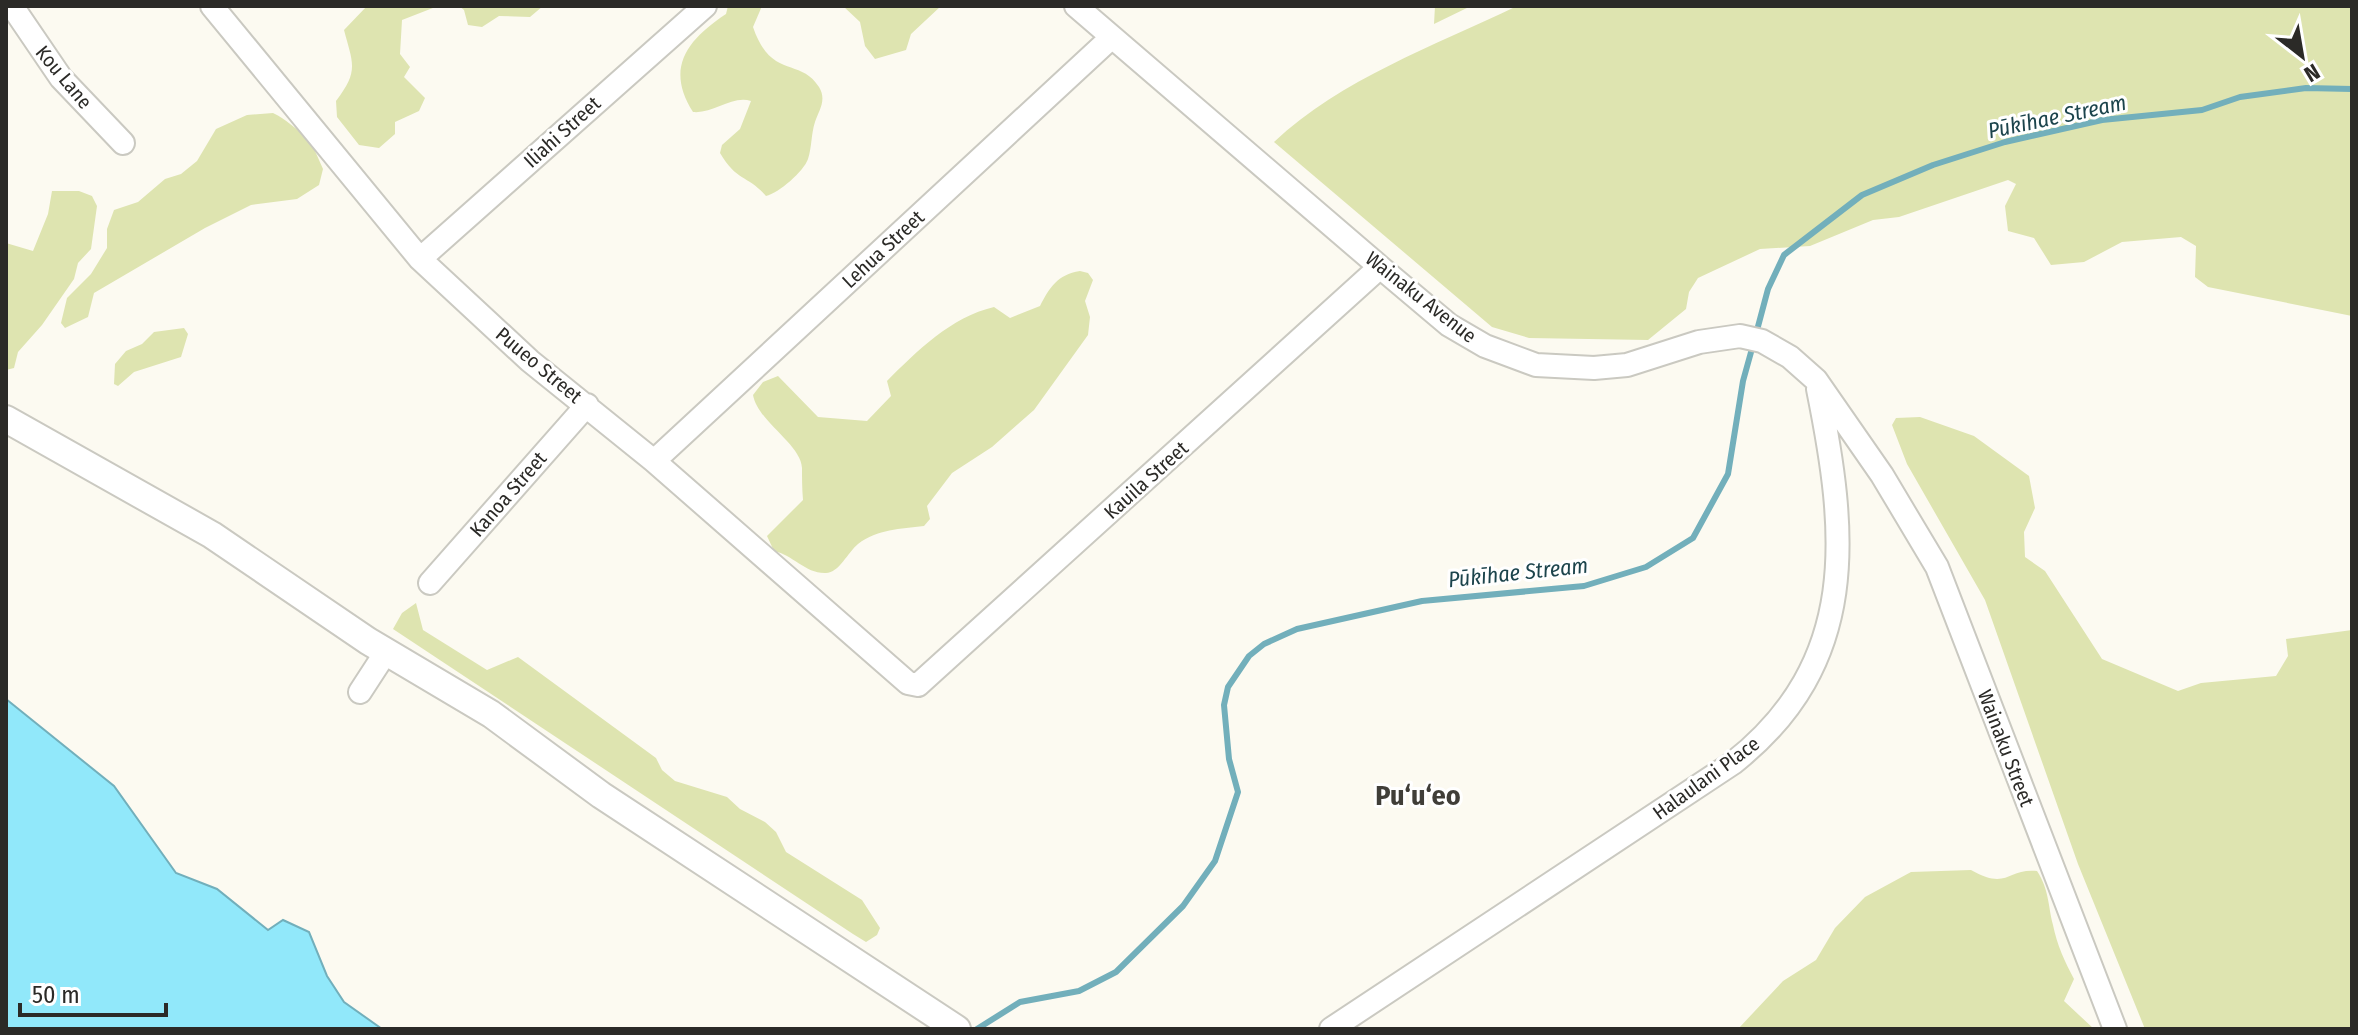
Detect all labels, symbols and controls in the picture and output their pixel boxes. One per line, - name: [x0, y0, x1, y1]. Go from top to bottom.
- north arrow: [2262, 16, 2342, 96]
- street label: Kou Lane: [31, 41, 97, 113]
- text: N: [2299, 58, 2325, 88]
- water label: Pūkīhae Stream: [1985, 89, 2129, 144]
- street label: Iliahi Street: [519, 91, 606, 173]
- street label: Lehua Street: [837, 205, 929, 293]
- street label: Wainaku Avenue: [1361, 246, 1481, 348]
- street label: Puueo Street: [491, 322, 587, 408]
- street label: Kauila Street: [1099, 436, 1193, 524]
- street label: Kanoa Street: [465, 446, 552, 541]
- water label: Pūkīhae Stream: [1447, 552, 1589, 593]
- street label: Wainaku Street: [1973, 686, 2039, 810]
- street label: Halaulani Place: [1648, 731, 1764, 825]
- district label: Pu‘u‘eo: [1375, 779, 1461, 812]
- scale bar: [20, 967, 166, 1017]
- text: 50 m: [32, 981, 80, 1009]

